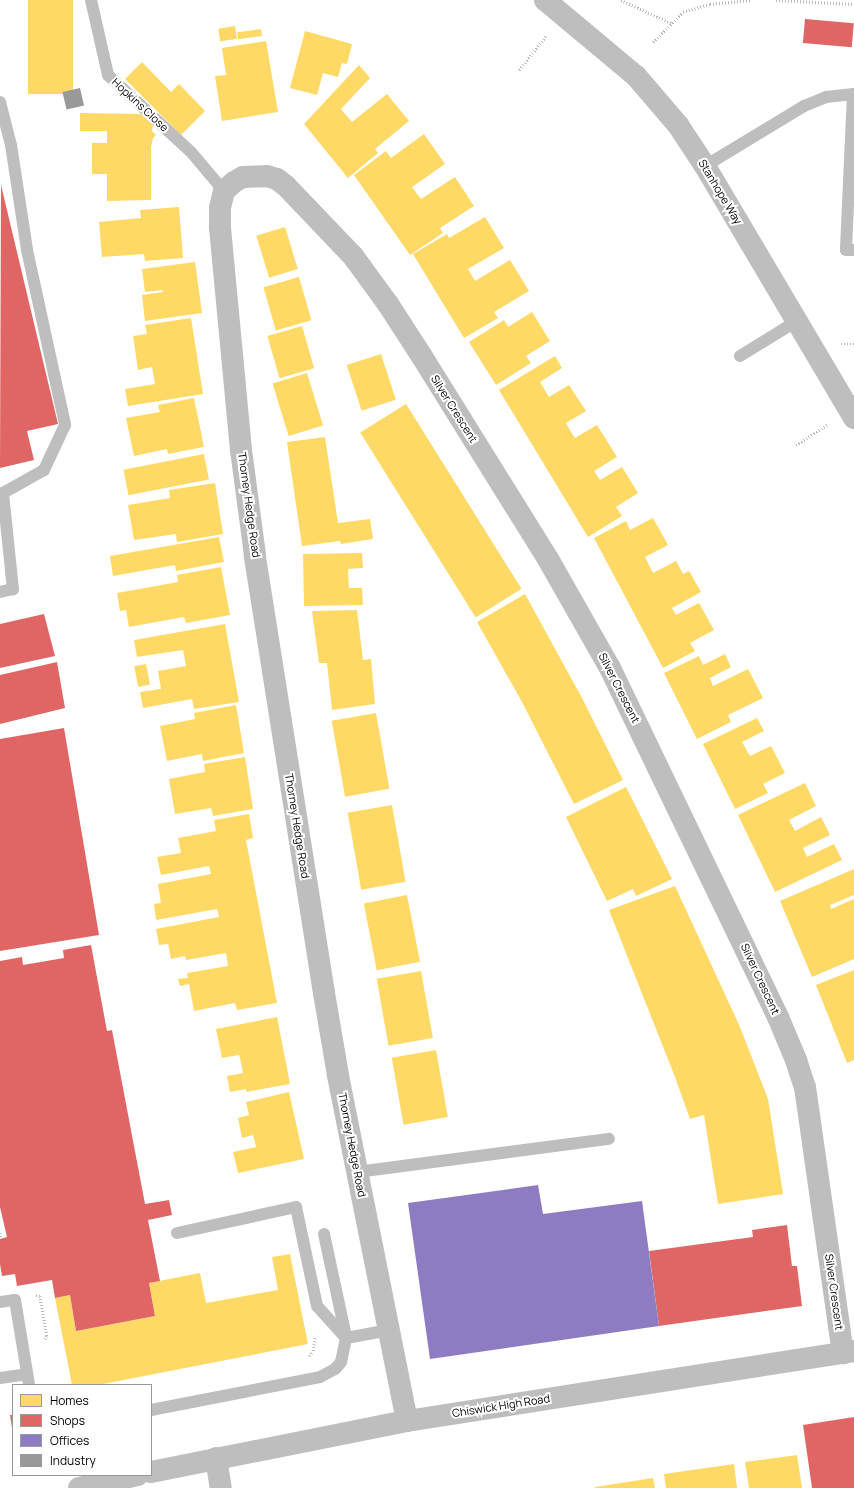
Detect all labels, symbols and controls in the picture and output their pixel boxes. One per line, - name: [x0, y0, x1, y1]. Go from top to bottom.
- street label: Hopkins Close: [109, 76, 171, 134]
- street label: Stanhope Way: [695, 157, 745, 227]
- street label: Silver Crescent: [428, 373, 480, 445]
- street label: Thorney Hedge Road: [235, 452, 263, 558]
- street label: Silver Crescent: [596, 651, 642, 725]
- street label: Thorney Hedge Road: [282, 773, 312, 879]
- street label: Silver Crescent: [738, 941, 782, 1017]
- street label: Thorney Hedge Road: [335, 1092, 369, 1198]
- street label: Silver Crescent: [822, 1253, 846, 1331]
- legend: [12, 1384, 152, 1476]
- text: Homes: [50, 1392, 89, 1409]
- street label: Chiswick High Road: [451, 1392, 551, 1420]
- text: Shops: [50, 1412, 85, 1429]
- text: Offices: [50, 1432, 89, 1449]
- text: Industry: [50, 1452, 96, 1469]

